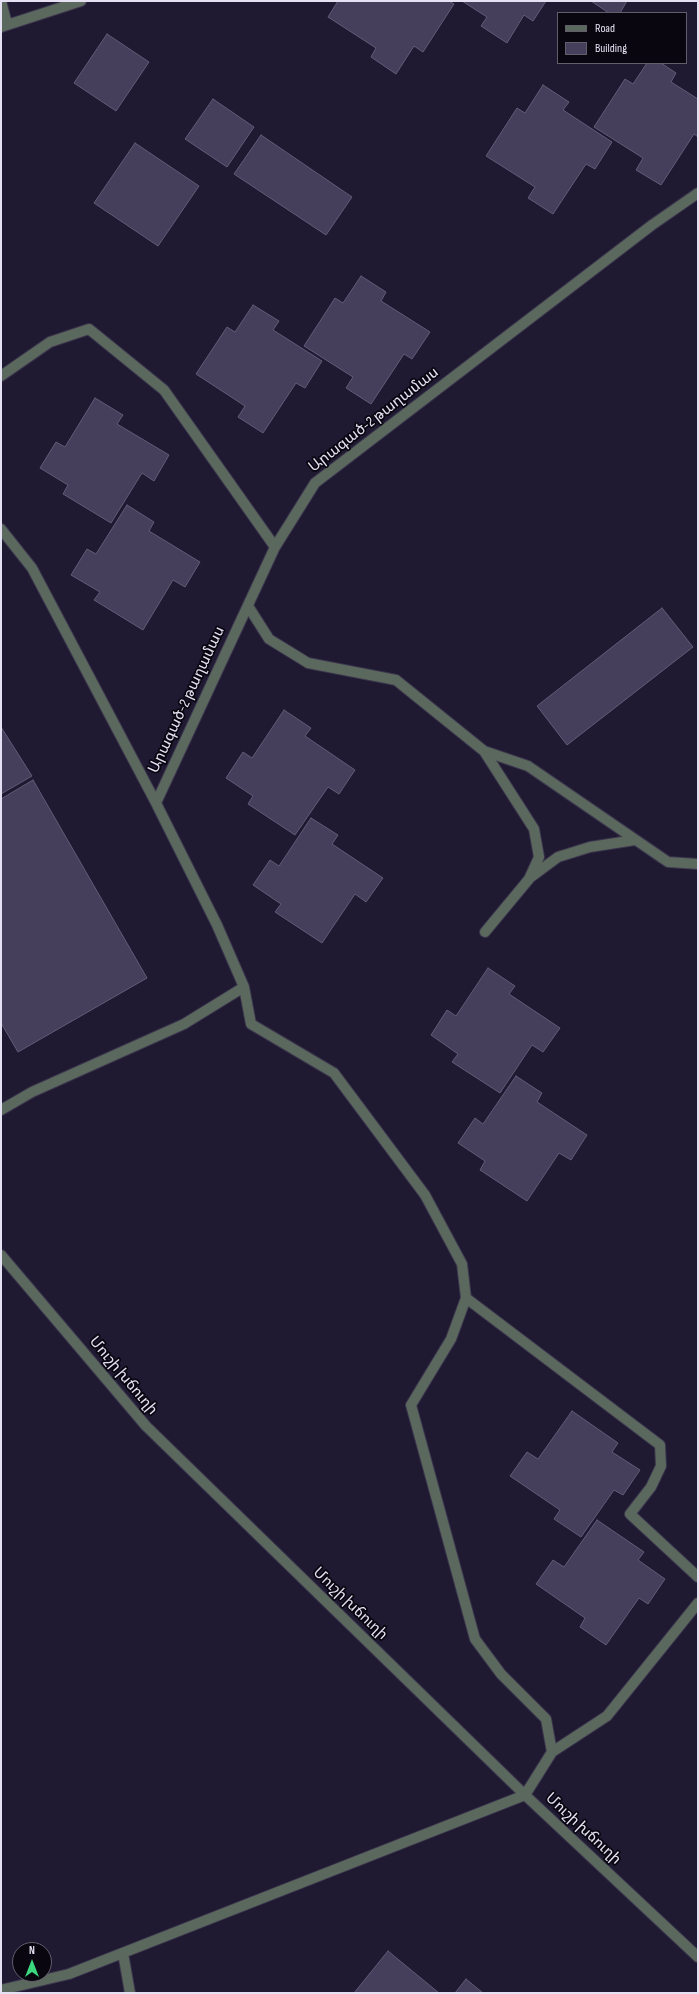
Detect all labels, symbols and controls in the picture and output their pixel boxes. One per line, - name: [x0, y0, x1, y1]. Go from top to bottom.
- legend: [557, 12, 687, 64]
- text: Road: [595, 21, 615, 36]
- text: Building: [595, 41, 627, 56]
- street label: Արագած-2 թաղամաս: [305, 364, 443, 476]
- street label: Արագած-2 թաղամաս: [145, 624, 229, 776]
- street label: Մուշի խճուղի: [85, 1333, 161, 1419]
- street label: Մուշի խճուղի: [309, 1564, 391, 1644]
- street label: Մուշի խճուղի: [541, 1789, 625, 1869]
- north arrow: [12, 1942, 52, 1982]
- text: N: [29, 1944, 35, 1957]

